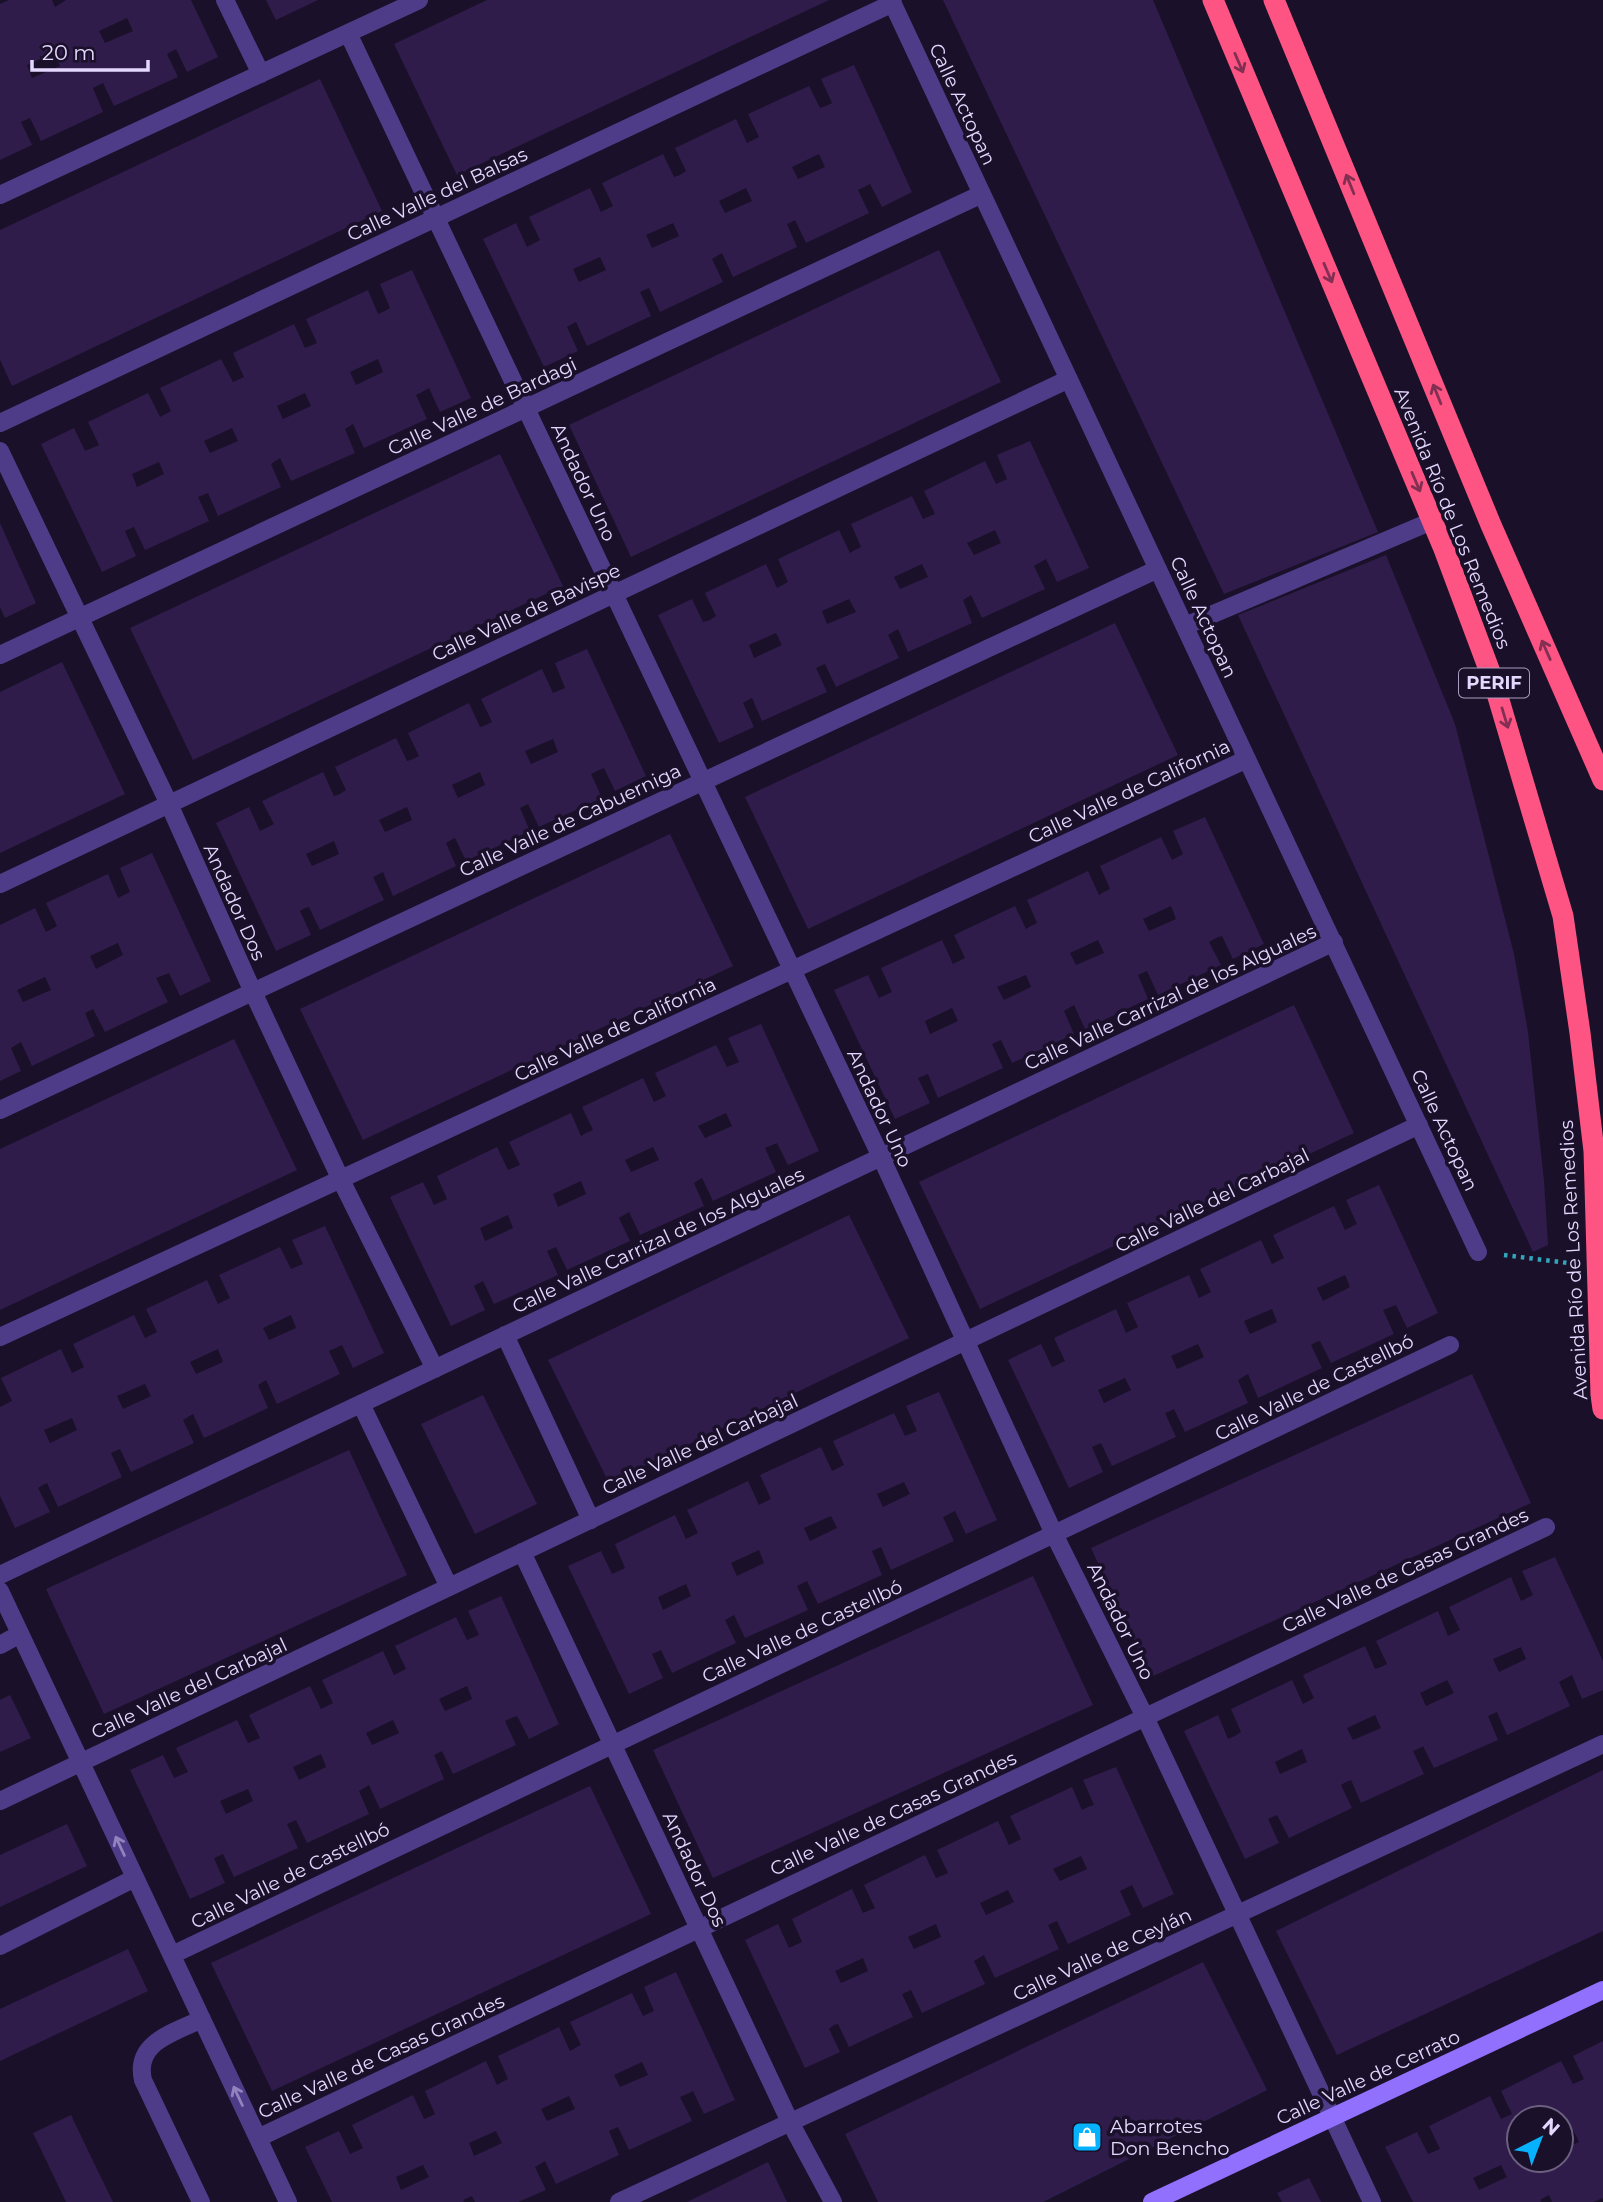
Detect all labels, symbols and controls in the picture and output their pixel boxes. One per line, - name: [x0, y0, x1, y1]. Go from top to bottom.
- scale bar: [32, 28, 147, 72]
- text: 20 m: [42, 40, 96, 65]
- street label: Calle Actopan: [924, 40, 1001, 169]
- one-way arrow: [1233, 52, 1246, 73]
- street label: Calle Valle del Balsas: [343, 143, 531, 246]
- one-way arrow: [1342, 173, 1355, 195]
- one-way arrow: [1322, 261, 1335, 283]
- street label: Calle Valle de Bardagi: [384, 353, 580, 460]
- one-way arrow: [1429, 383, 1442, 405]
- street label: Avenida Río de Los Remedios: [1389, 384, 1516, 652]
- street label: Andador Uno: [546, 419, 621, 545]
- one-way arrow: [1410, 471, 1423, 492]
- street label: Calle Actopan: [1165, 553, 1242, 682]
- street label: Calle Valle de Bavispe: [428, 559, 624, 666]
- one-way arrow: [1539, 640, 1552, 661]
- road number: PERIF: [1459, 668, 1529, 698]
- one-way arrow: [1499, 707, 1512, 729]
- street label: Calle Valle de California: [1025, 734, 1234, 848]
- street label: Calle Valle de Cabuerniga: [456, 759, 685, 882]
- street label: Andador Dos: [199, 841, 270, 964]
- street label: Calle Valle Carrizal de los Alguales: [1021, 920, 1320, 1075]
- street label: Calle Valle de California: [511, 972, 720, 1086]
- street label: Andador Uno: [842, 1045, 917, 1171]
- street label: Calle Actopan: [1406, 1066, 1483, 1195]
- street label: Avenida Río de Los Remedios: [1555, 1120, 1592, 1400]
- street label: Calle Valle del Carbajal: [1111, 1143, 1313, 1258]
- street label: Calle Valle Carrizal de los Alguales: [509, 1163, 808, 1318]
- street label: Calle Valle de Castellbó: [1211, 1329, 1417, 1446]
- street label: Calle Valle del Carbajal: [599, 1389, 802, 1500]
- street label: Calle Valle de Casas Grandes: [1278, 1503, 1532, 1638]
- street label: Andador Uno: [1082, 1559, 1159, 1684]
- street label: Calle Valle de Castellbó: [698, 1575, 906, 1688]
- street label: Calle Valle del Carbajal: [88, 1633, 291, 1744]
- street label: Calle Valle de Casas Grandes: [766, 1746, 1020, 1881]
- street label: Andador Dos: [658, 1808, 731, 1931]
- street label: Calle Valle de Castellbó: [187, 1817, 393, 1934]
- one-way arrow: [113, 1836, 126, 1857]
- street label: Calle Valle de Ceylán: [1009, 1903, 1195, 2006]
- street label: Calle Valle de Casas Grandes: [254, 1989, 508, 2124]
- street label: Calle Valle de Cerrato: [1273, 2025, 1464, 2130]
- one-way arrow: [231, 2086, 245, 2107]
- north arrow: [1505, 2104, 1575, 2174]
- text: N: [1538, 2113, 1564, 2140]
- place label: Abarrotes Don Bencho: [1110, 2115, 1229, 2160]
- shop icon: Abarrotes Don Bencho: [1070, 2120, 1104, 2154]

